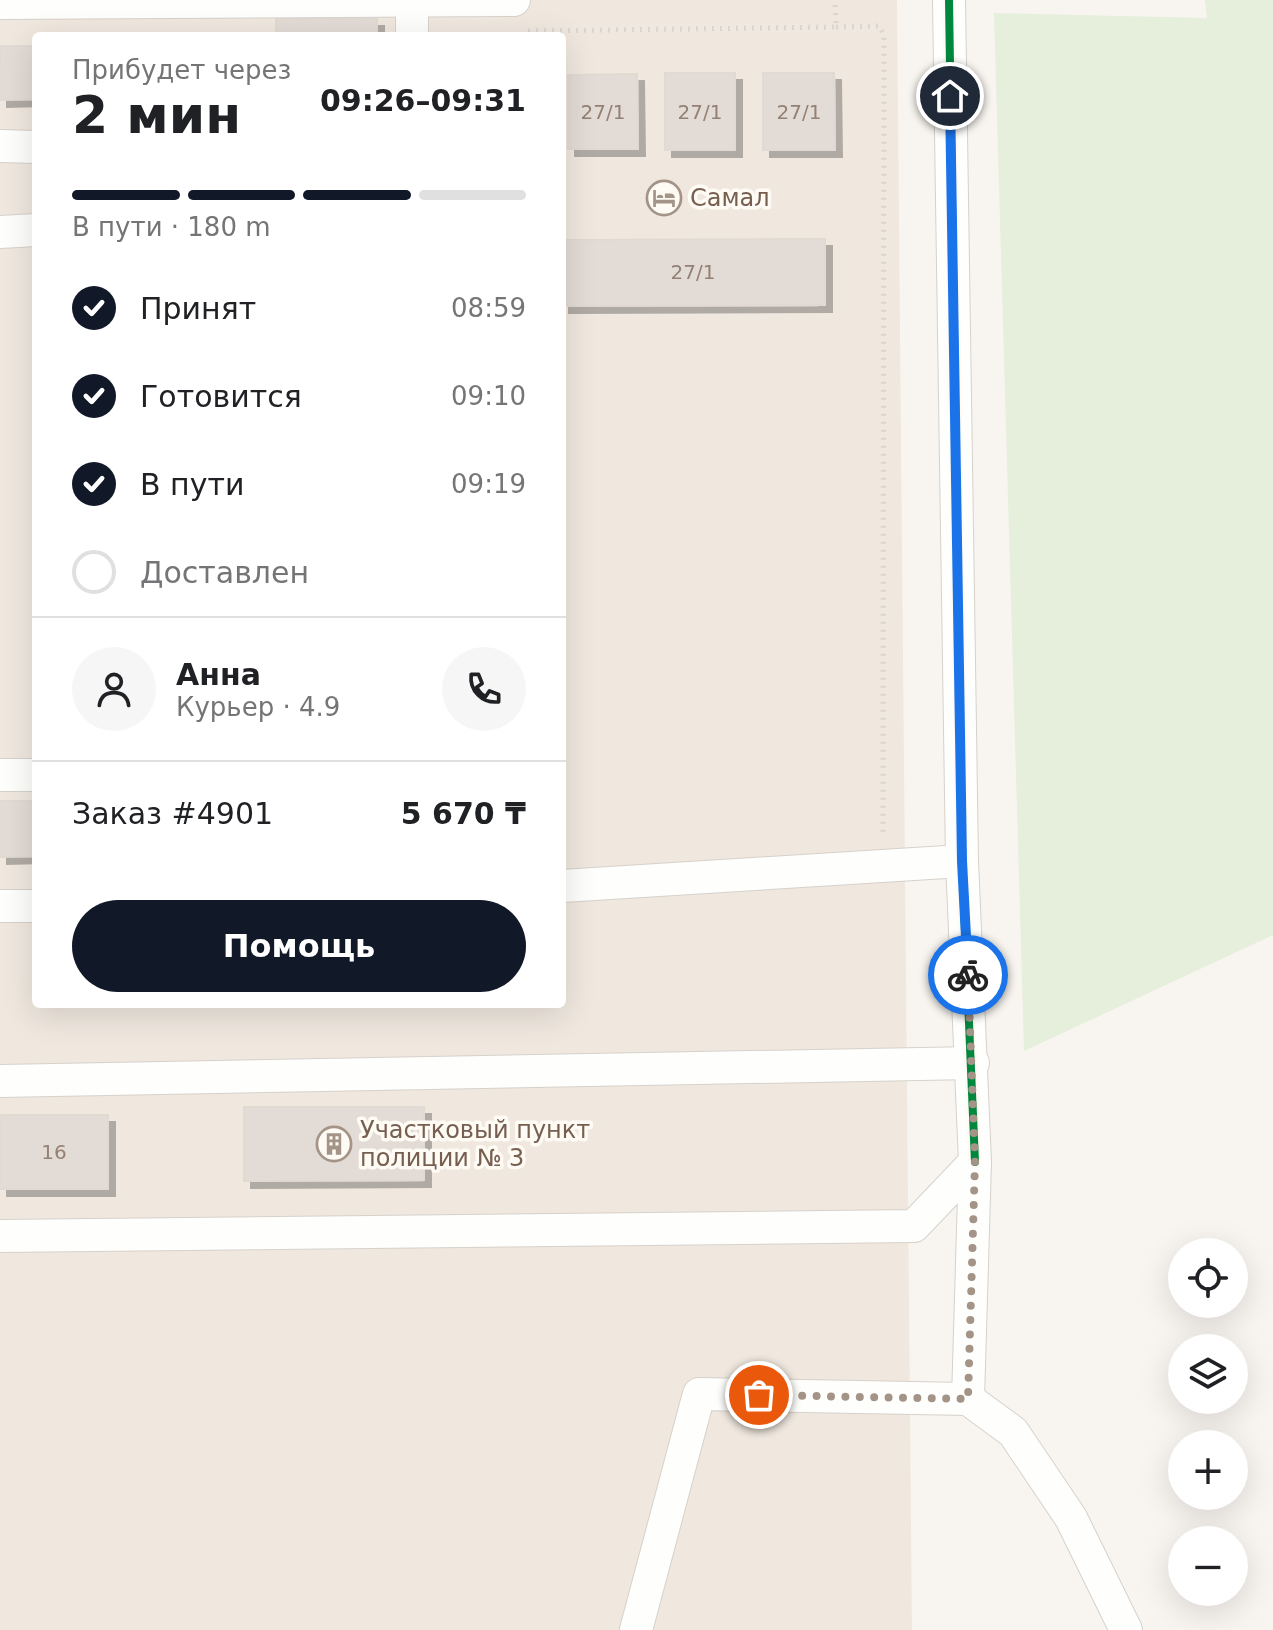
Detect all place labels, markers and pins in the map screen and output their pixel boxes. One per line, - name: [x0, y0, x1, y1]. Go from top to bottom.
- pin: [916, 62, 984, 130]
- hotel icon: Самал: [645, 179, 683, 217]
- place label: Самал: [690, 184, 770, 212]
- place label: Участковый пункт полиции № 3: [360, 1116, 590, 1172]
- building icon: Участковый пункт полиции № 3: [315, 1125, 353, 1163]
- pin: [725, 1361, 793, 1429]

